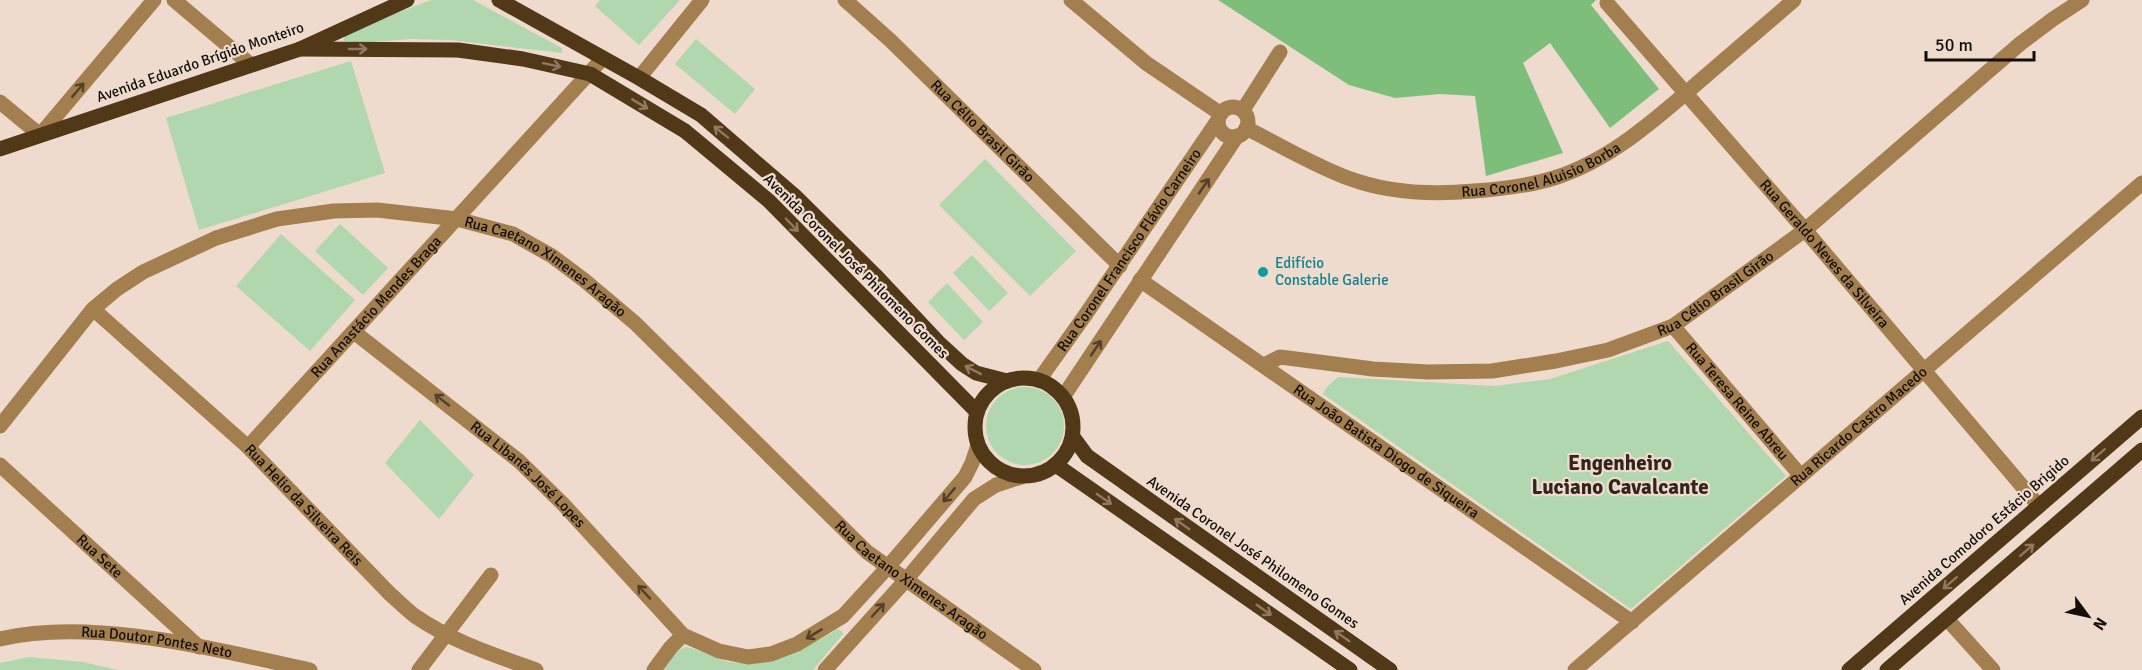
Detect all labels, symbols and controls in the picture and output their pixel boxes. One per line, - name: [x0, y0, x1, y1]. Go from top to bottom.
- street label: Avenida Eduardo Brígido Monteiro: [94, 18, 306, 106]
- scale bar: [1926, 24, 2034, 62]
- text: 50 m: [1935, 34, 1973, 56]
- one-way arrow: [348, 43, 368, 55]
- one-way arrow: [542, 60, 561, 71]
- street label: Rua Célio Brasil Girão: [927, 76, 1038, 186]
- one-way arrow: [71, 83, 85, 98]
- one-way arrow: [631, 98, 648, 110]
- one-way arrow: [713, 125, 729, 138]
- street label: Rua Coronel Aluisio Borba: [1461, 138, 1624, 201]
- street label: Rua Coronel Francisco Flávio Carneiro: [1053, 145, 1205, 355]
- street label: Avenida Coronel José Philomeno Gomes: [760, 170, 953, 363]
- street label: Rua Geraldo Neves da Silveira: [1756, 176, 1893, 332]
- one-way arrow: [1197, 177, 1210, 194]
- street label: Rua Caetano Ximenes Aragão: [462, 212, 630, 321]
- one-way arrow: [785, 217, 799, 232]
- street label: Rua Anastácio Mendes Braga: [307, 232, 445, 381]
- street label: Rua Célio Brasil Girão: [1655, 247, 1777, 340]
- place label: Edifício Constable Galerie: [1275, 254, 1389, 289]
- marker: Edifício Constable Galerie: [1256, 265, 1270, 279]
- street label: Rua Teresa Reine Abreu: [1682, 339, 1793, 464]
- one-way arrow: [1090, 340, 1102, 357]
- street label: Rua Ricardo Castro Macedo: [1787, 362, 1931, 490]
- one-way arrow: [964, 364, 982, 375]
- street label: Rua João Batista Diogo de Siqueira: [1290, 380, 1483, 522]
- one-way arrow: [434, 394, 450, 407]
- street label: Rua Libanês José Lopes: [467, 417, 589, 532]
- street label: Rua Helio da Silveira Reis: [241, 440, 367, 570]
- one-way arrow: [2091, 448, 2106, 462]
- district label: Engenheiro Luciano Cavalcante: [1531, 450, 1709, 500]
- street label: Avenida Comodoro Estácio Brigido: [1895, 451, 2073, 609]
- street label: Avenida Coronel José Philomeno Gomes: [1144, 472, 1363, 633]
- one-way arrow: [942, 487, 956, 502]
- one-way arrow: [1095, 493, 1112, 505]
- street label: Rua Caetano Ximenes Aragão: [831, 517, 992, 644]
- one-way arrow: [1175, 518, 1191, 530]
- street label: Rua Sete: [73, 530, 126, 582]
- one-way arrow: [2019, 543, 2035, 556]
- one-way arrow: [1943, 576, 1958, 590]
- one-way arrow: [637, 585, 651, 600]
- north arrow: [2058, 586, 2118, 646]
- one-way arrow: [871, 603, 885, 618]
- one-way arrow: [1256, 604, 1272, 616]
- text: N: [2088, 614, 2111, 634]
- street label: Rua Doutor Pontes Neto: [81, 623, 234, 662]
- one-way arrow: [806, 629, 823, 641]
- one-way arrow: [1334, 630, 1350, 642]

